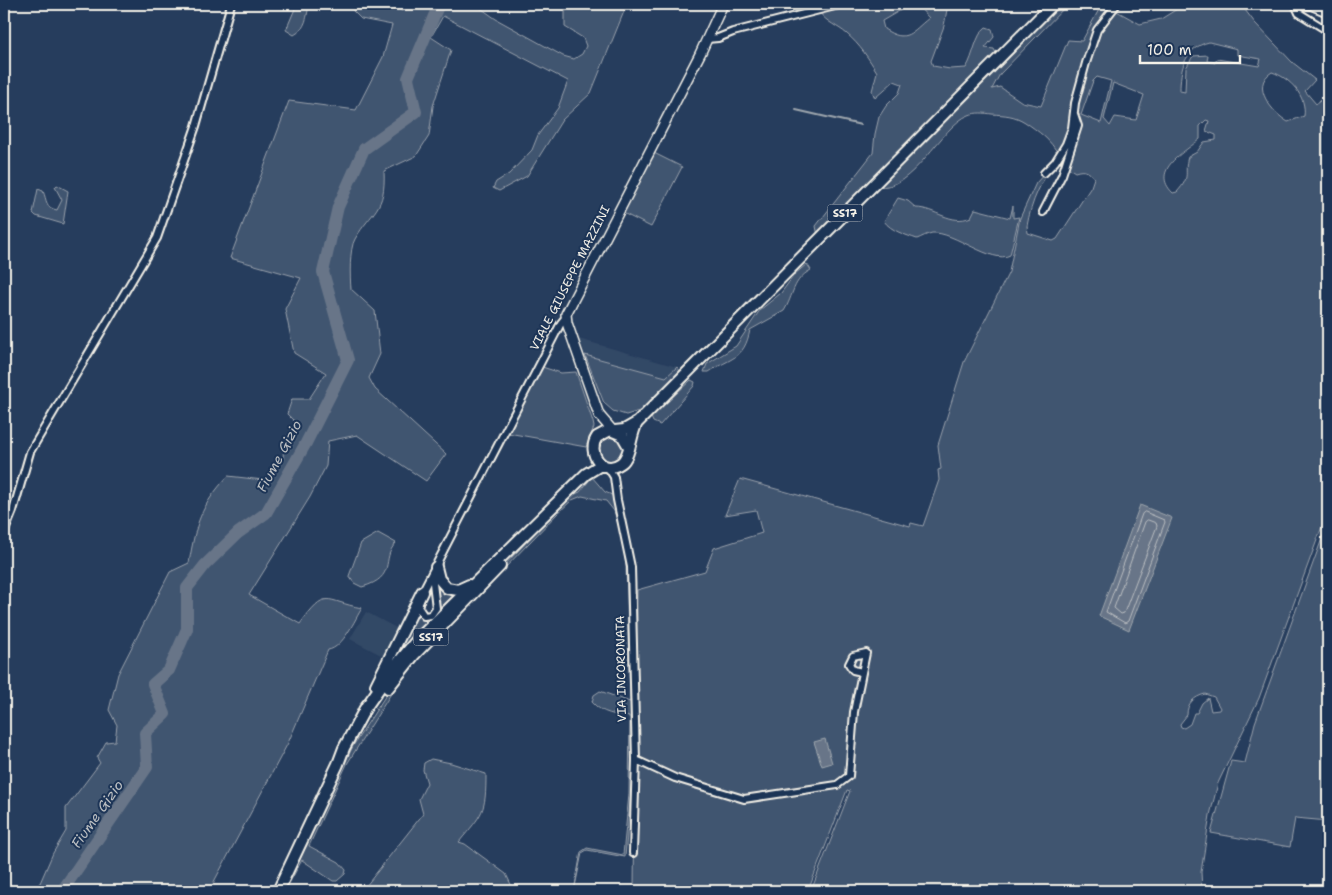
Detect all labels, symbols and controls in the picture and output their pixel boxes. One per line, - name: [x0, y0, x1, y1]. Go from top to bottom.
- scale bar: [1140, 32, 1240, 64]
- text: 100 m: [1147, 40, 1192, 60]
- street label: VIALE GIUSEPPE MAZZINI: [526, 202, 614, 353]
- road number: SS17: [828, 204, 862, 222]
- water label: Fiume Gizio: [253, 417, 305, 495]
- street label: VIA INCORONATA: [612, 615, 630, 723]
- road number: SS17: [414, 628, 448, 646]
- water label: Fiume Gizio: [67, 776, 127, 852]

